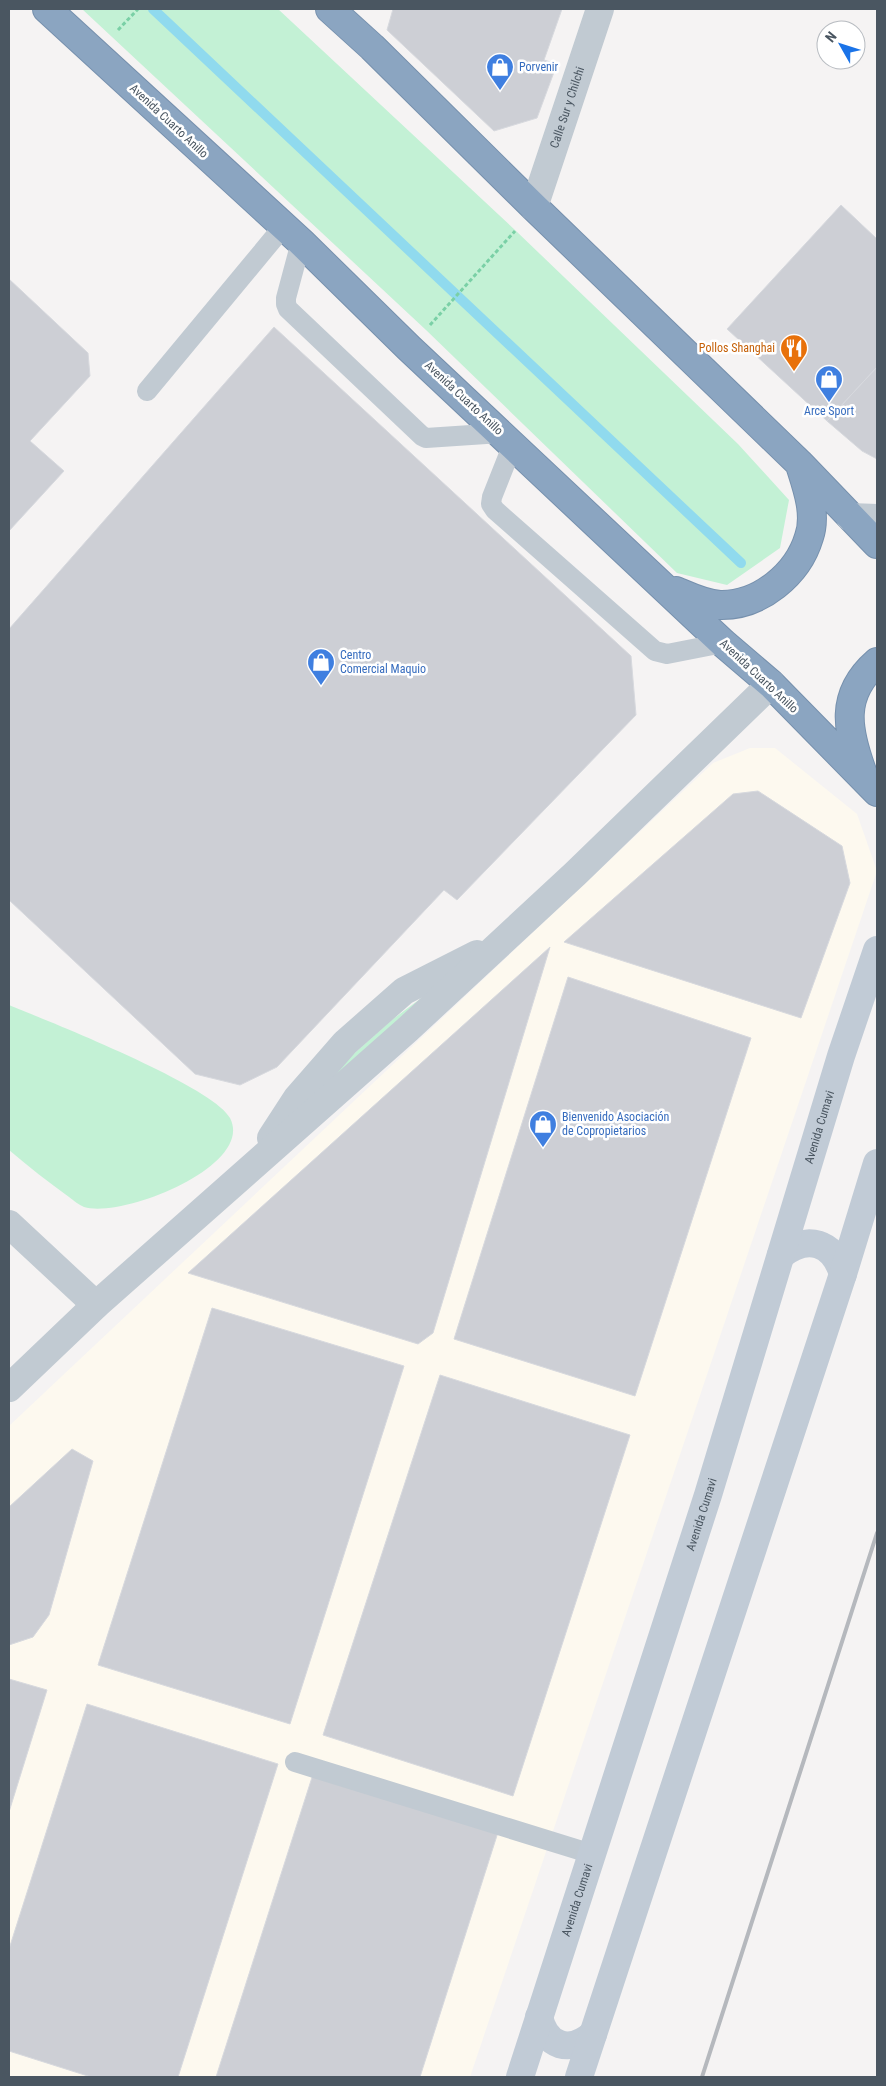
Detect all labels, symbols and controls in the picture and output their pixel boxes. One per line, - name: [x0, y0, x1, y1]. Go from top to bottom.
- north arrow: [816, 20, 866, 70]
- text: N: [822, 28, 840, 45]
- shop icon: Porvenir: [485, 52, 515, 91]
- place label: Porvenir: [519, 60, 559, 74]
- street label: Calle Sur y Chilchi: [547, 65, 587, 150]
- street label: Avenida Cuarto Anillo: [127, 81, 211, 161]
- restaurant icon: Pollos Shanghai: [779, 333, 809, 372]
- place label: Pollos Shanghai: [699, 341, 775, 355]
- street label: Avenida Cuarto Anillo: [422, 358, 506, 438]
- shop icon: Arce Sport: [814, 364, 844, 403]
- place label: Arce Sport: [804, 404, 854, 418]
- street label: Avenida Cuarto Anillo: [717, 636, 801, 716]
- shop icon: Centro Comercial Maquio: [306, 647, 336, 686]
- place label: Centro Comercial Maquio: [340, 648, 426, 676]
- street label: Avenida Cumavi: [802, 1089, 837, 1165]
- shop icon: Bienvenido Asociación de Copropietarios: [528, 1109, 558, 1148]
- place label: Bienvenido Asociación de Copropietarios: [562, 1110, 670, 1138]
- street label: Avenida Cumavi: [683, 1477, 720, 1553]
- street label: Avenida Cumavi: [559, 1862, 595, 1938]

